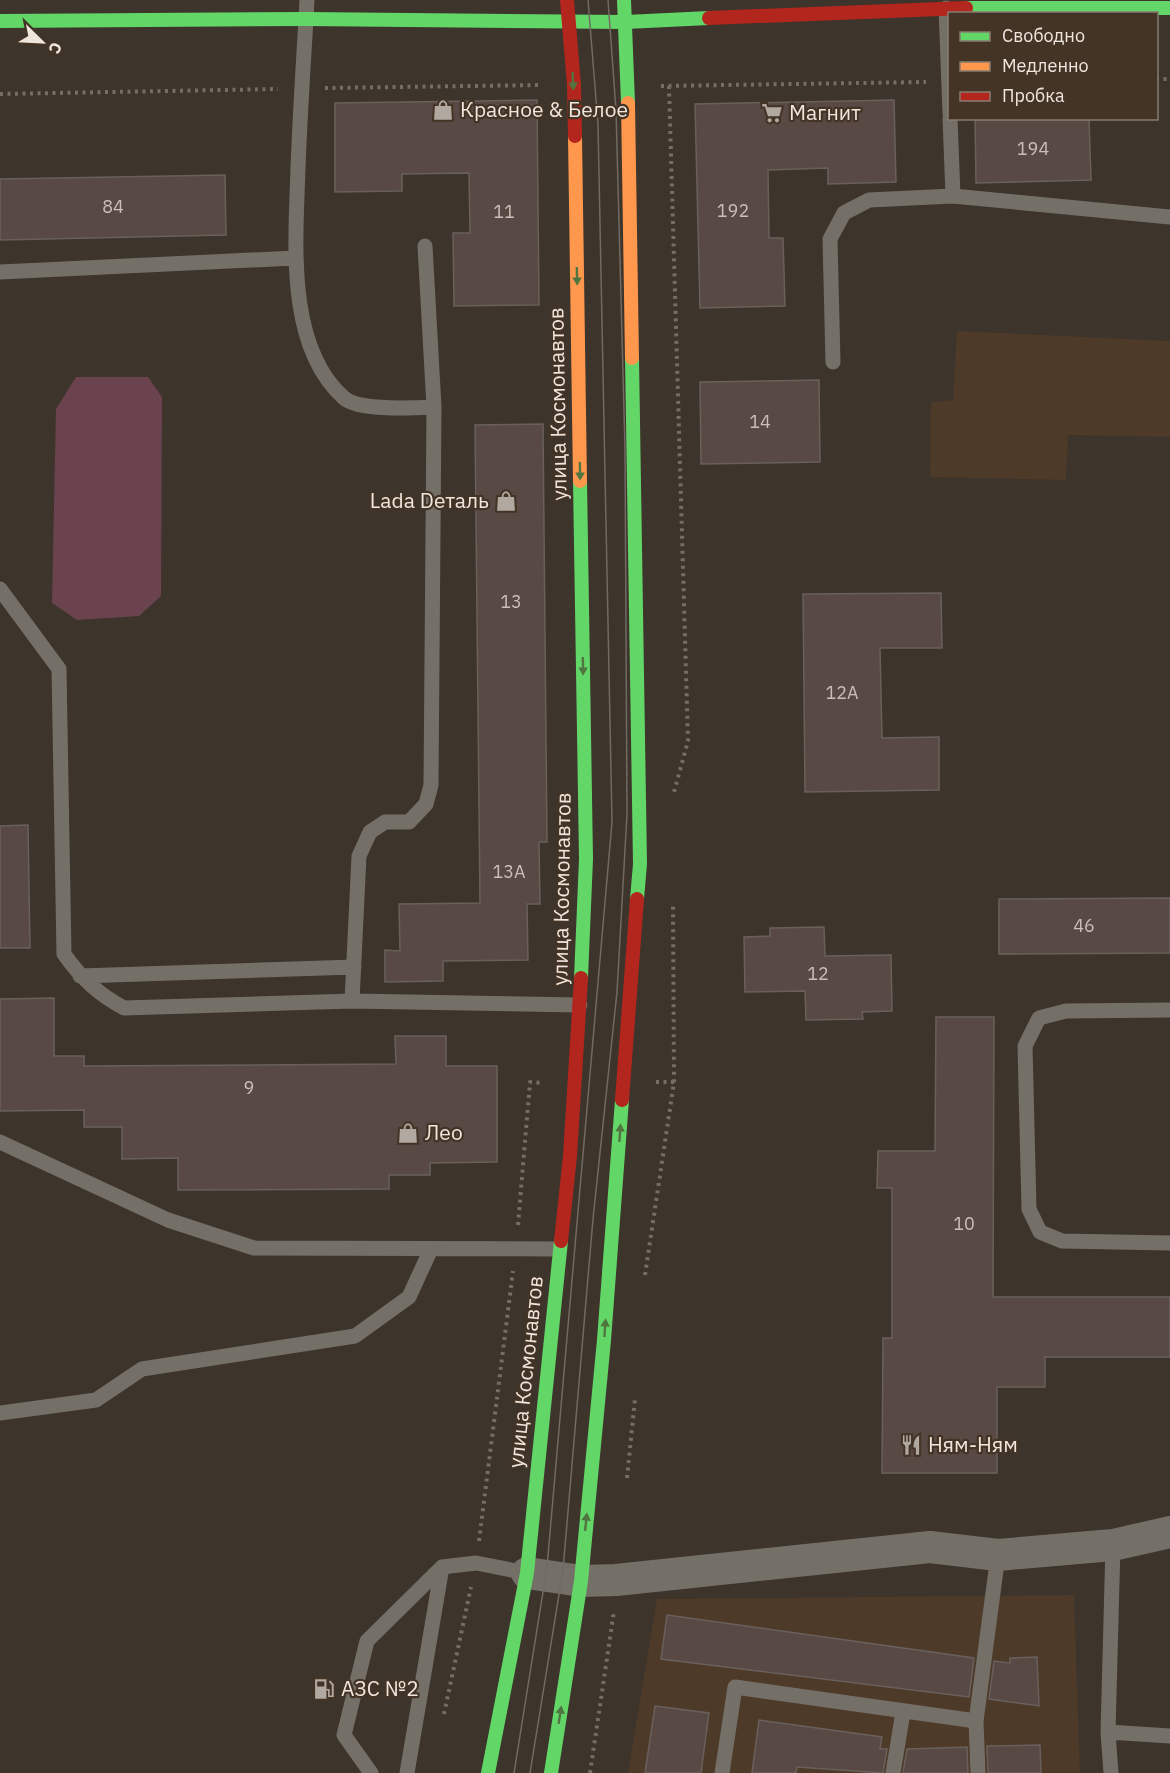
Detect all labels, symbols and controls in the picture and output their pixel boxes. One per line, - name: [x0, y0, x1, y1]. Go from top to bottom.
- north arrow: [12, 12, 72, 72]
- legend: [948, 12, 1158, 120]
- text: Свободно: [1002, 24, 1085, 47]
- text: С: [44, 39, 67, 57]
- text: Медленно: [1002, 54, 1089, 77]
- one-way arrow: [569, 72, 578, 91]
- text: Пробка: [1002, 84, 1065, 107]
- place label: Красное & Белое: [460, 95, 628, 123]
- shop icon: Красное & Белое: [431, 98, 455, 122]
- place label: Магнит: [789, 98, 861, 126]
- supermarket icon: Магнит: [760, 101, 784, 125]
- house number: 194: [1017, 137, 1049, 160]
- house number: 84: [102, 195, 124, 218]
- house number: 192: [717, 199, 749, 222]
- house number: 11: [493, 200, 515, 223]
- one-way arrow: [572, 266, 582, 285]
- street label: улица Космонавтов: [541, 307, 573, 501]
- house number: 14: [749, 410, 771, 433]
- one-way arrow: [575, 461, 585, 480]
- place label: Lada Dеталь: [370, 486, 489, 514]
- shop icon: Lada Dеталь: [494, 489, 518, 513]
- house number: 13: [500, 590, 522, 613]
- one-way arrow: [578, 656, 588, 675]
- house number: 12А: [825, 681, 859, 704]
- street label: улица Космонавтов: [545, 792, 577, 986]
- house number: 13А: [492, 860, 526, 883]
- house number: 46: [1073, 914, 1095, 937]
- house number: 12: [807, 962, 829, 985]
- house number: 9: [244, 1076, 254, 1099]
- place label: Лео: [425, 1118, 463, 1146]
- shop icon: Лео: [396, 1121, 420, 1145]
- one-way arrow: [615, 1124, 625, 1143]
- house number: 10: [953, 1212, 975, 1235]
- street label: улица Космонавтов: [501, 1274, 549, 1470]
- one-way arrow: [601, 1318, 610, 1337]
- place label: Ням-Ням: [928, 1430, 1018, 1458]
- restaurant icon: Ням-Ням: [899, 1433, 923, 1457]
- one-way arrow: [582, 1512, 591, 1531]
- place label: АЗС №2: [341, 1674, 419, 1702]
- fuel station icon: АЗС №2: [312, 1677, 336, 1701]
- one-way arrow: [556, 1706, 565, 1725]

